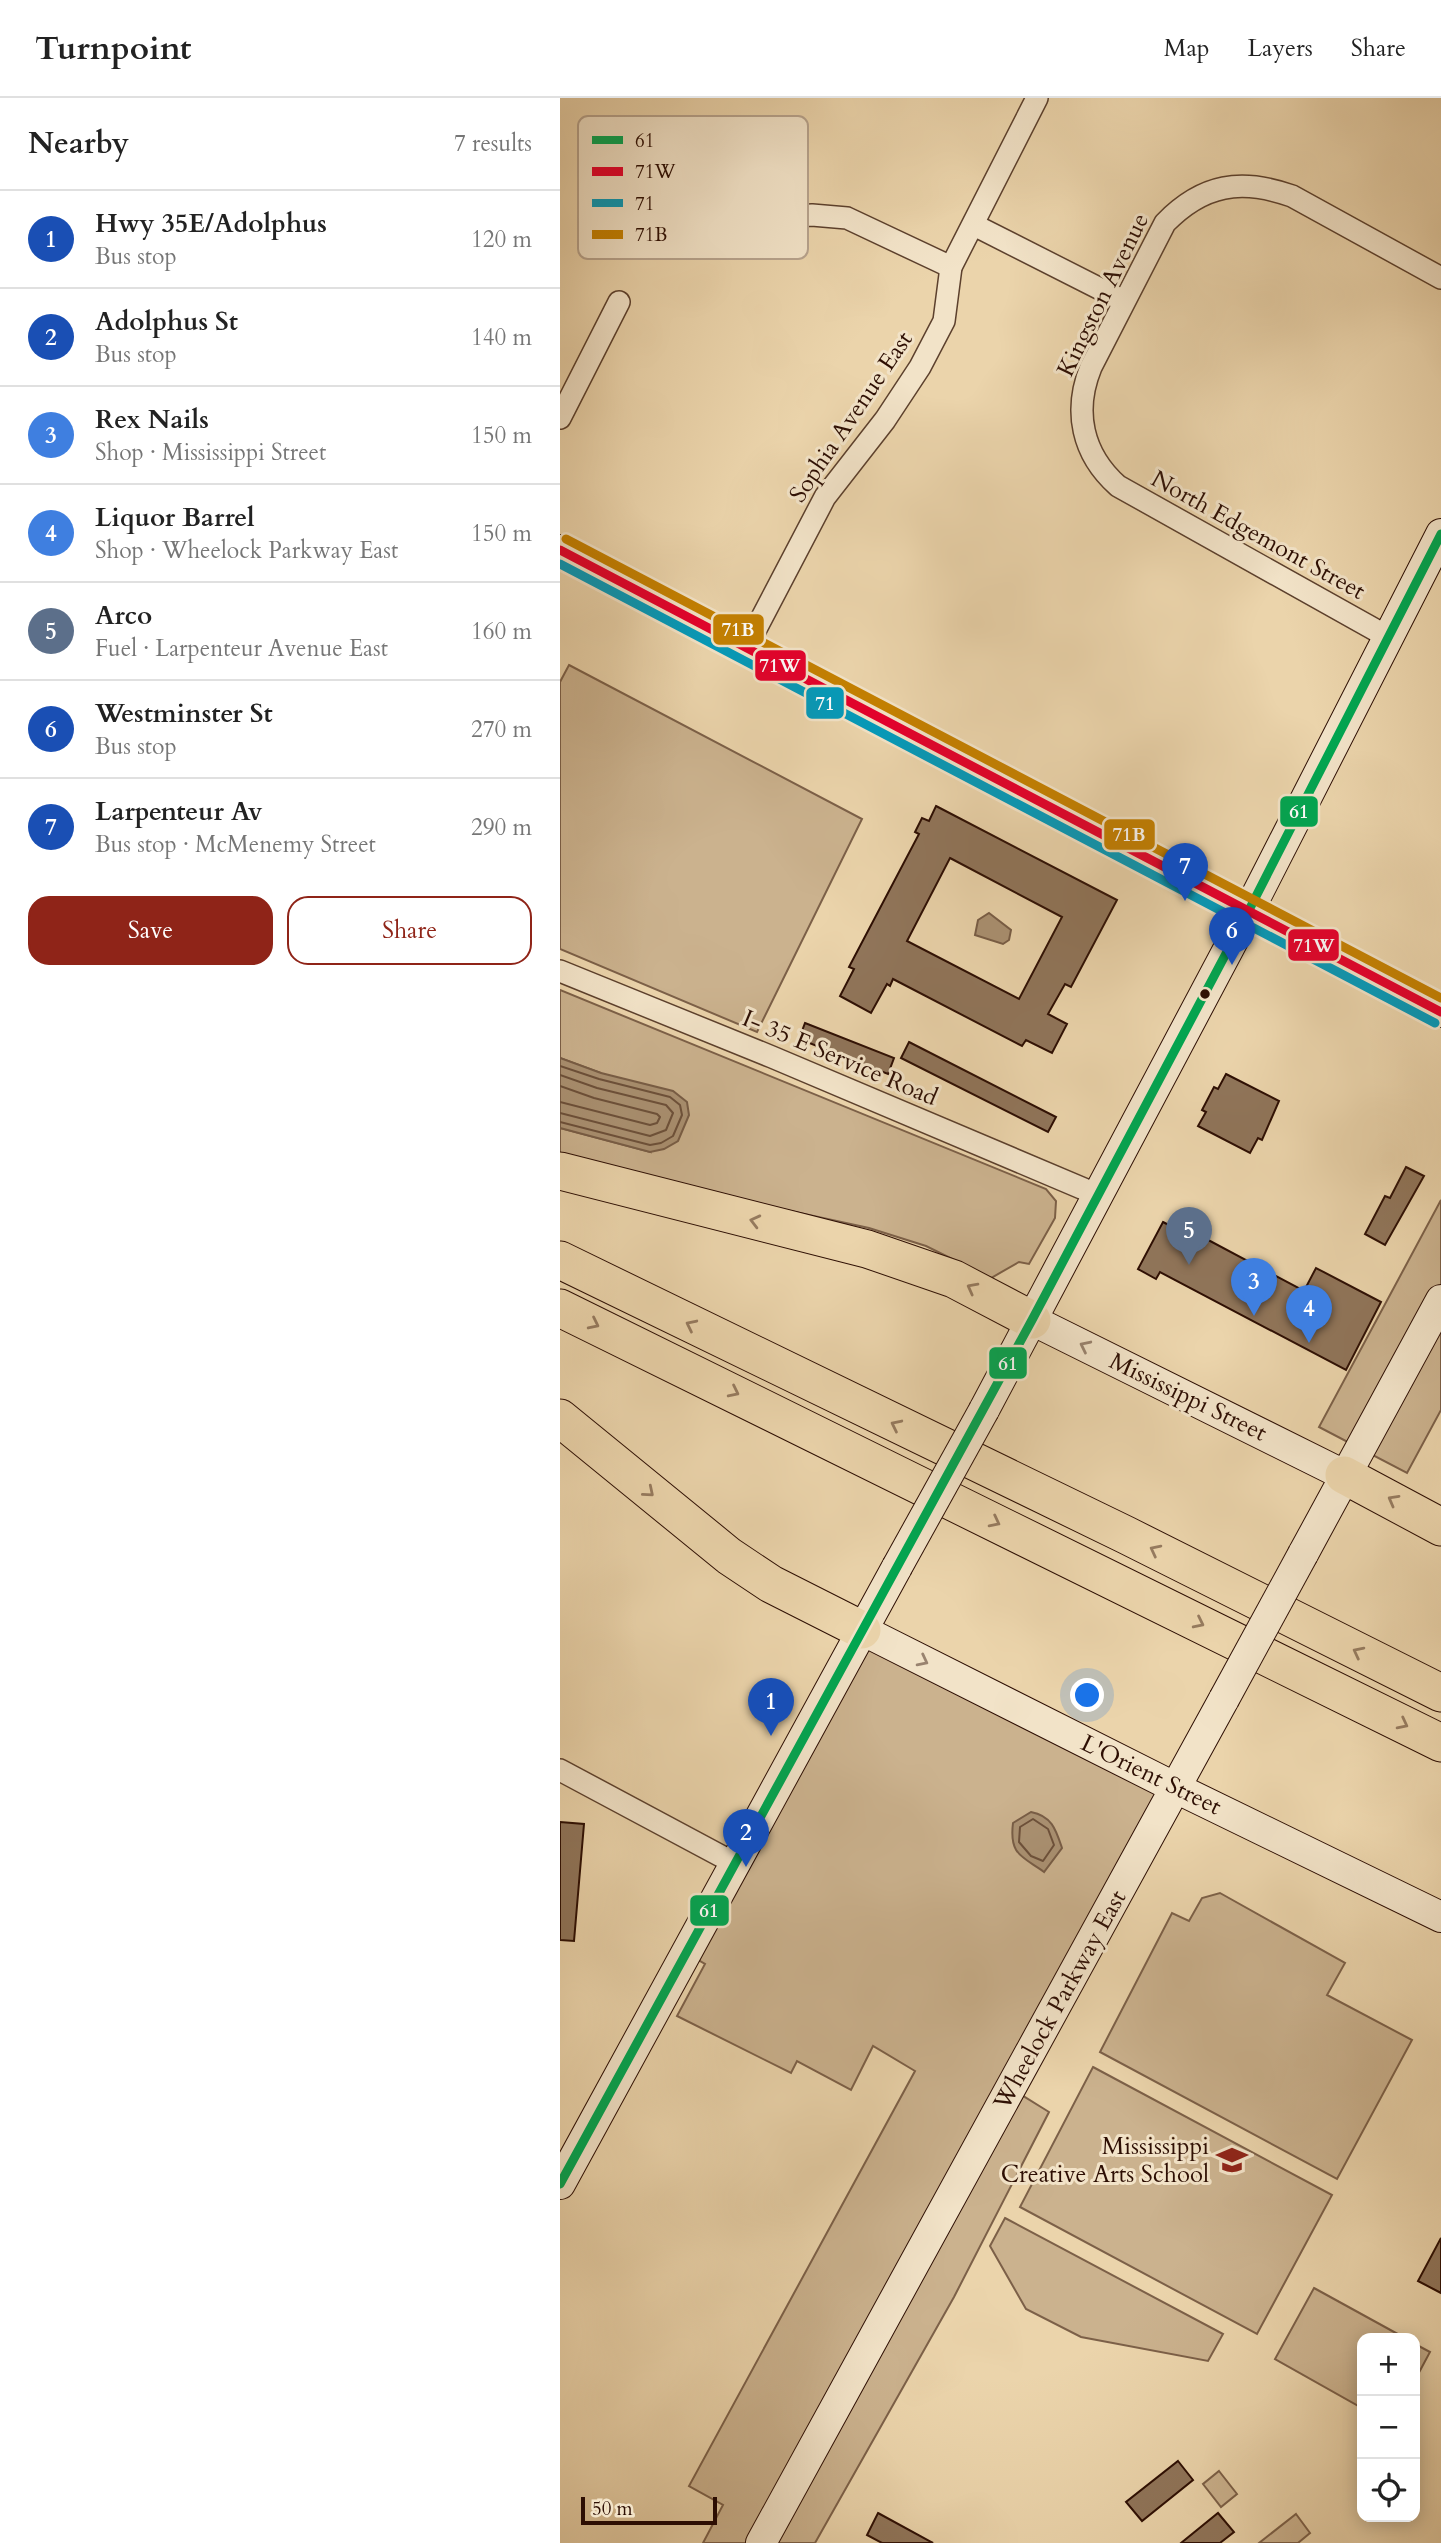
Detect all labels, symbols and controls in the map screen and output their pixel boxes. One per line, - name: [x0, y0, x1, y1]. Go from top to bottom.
- text: Turnpoint: [35, 26, 191, 71]
- text: Map: [1164, 32, 1210, 65]
- text: Layers: [1248, 32, 1313, 65]
- text: Share: [1351, 32, 1406, 65]
- legend: [578, 116, 808, 259]
- text: Nearby: [28, 123, 129, 164]
- text: 7 results: [454, 128, 532, 159]
- text: 61: [635, 128, 654, 154]
- text: 71W: [635, 159, 675, 185]
- text: 71: [635, 191, 654, 217]
- text: Hwy 35E/Adolphus: [95, 206, 327, 241]
- street label: Kingston Avenue: [1049, 208, 1157, 382]
- text: 71B: [635, 222, 667, 248]
- text: 1: [45, 224, 57, 255]
- text: 120 m: [471, 224, 532, 255]
- text: Bus stop: [95, 241, 177, 272]
- text: Adolphus St: [95, 304, 238, 339]
- text: 2: [45, 322, 57, 353]
- text: 140 m: [471, 322, 532, 353]
- street label: Sophia Avenue East: [782, 325, 921, 509]
- text: Bus stop: [95, 339, 177, 370]
- text: Rex Nails: [95, 402, 209, 437]
- text: 3: [45, 420, 57, 451]
- text: 150 m: [471, 420, 532, 451]
- text: Shop · Mississippi Street: [95, 437, 326, 468]
- street label: North Edgemont Street: [1145, 462, 1371, 608]
- text: Liquor Barrel: [95, 500, 255, 535]
- text: 4: [45, 518, 57, 549]
- text: 150 m: [471, 518, 532, 549]
- text: Shop · Wheelock Parkway East: [95, 535, 398, 566]
- text: Arco: [95, 598, 152, 633]
- line badge: 71B: [712, 613, 765, 646]
- text: 5: [45, 616, 57, 647]
- text: 160 m: [471, 616, 532, 647]
- text: 71B: [721, 617, 755, 643]
- text: Fuel · Larpenteur Avenue East: [95, 633, 388, 664]
- line badge: 71W: [754, 649, 807, 682]
- text: 71W: [759, 653, 801, 679]
- line badge: 71: [805, 686, 845, 720]
- text: 71: [815, 691, 835, 717]
- text: Westminster St: [95, 696, 273, 731]
- text: 6: [45, 714, 57, 745]
- text: 270 m: [471, 714, 532, 745]
- text: Bus stop: [95, 731, 177, 762]
- text: Larpenteur Av: [95, 794, 262, 829]
- line badge: 61: [1279, 795, 1319, 828]
- text: 61: [1289, 799, 1309, 825]
- text: 7: [45, 812, 57, 843]
- text: 290 m: [471, 812, 532, 843]
- line badge: 71B: [1103, 818, 1156, 851]
- text: 71B: [1112, 822, 1146, 848]
- text: Bus stop · McMenemy Street: [95, 829, 376, 860]
- pin: 7: [1162, 843, 1208, 901]
- button: Save: [28, 896, 273, 965]
- button: Share: [287, 896, 532, 965]
- pin: 6: [1209, 907, 1255, 965]
- line badge: 71W: [1287, 928, 1340, 962]
- text: 71W: [1293, 933, 1335, 959]
- unlabelled marker: [1198, 987, 1212, 1001]
- street label: I- 35 E Service Road: [737, 1002, 943, 1114]
- pin: 5: [1166, 1207, 1212, 1265]
- one-way arrow: [749, 1215, 761, 1229]
- pin: 3: [1231, 1258, 1277, 1316]
- one-way arrow: [966, 1283, 979, 1297]
- pin: 4: [1286, 1285, 1332, 1343]
- one-way arrow: [587, 1315, 600, 1329]
- one-way arrow: [686, 1319, 698, 1333]
- one-way arrow: [1080, 1341, 1092, 1355]
- street label: Mississippi Street: [1104, 1345, 1273, 1450]
- line badge: 61: [988, 1346, 1028, 1380]
- text: 61: [998, 1351, 1018, 1377]
- one-way arrow: [727, 1384, 739, 1398]
- one-way arrow: [891, 1419, 903, 1433]
- one-way arrow: [641, 1484, 654, 1496]
- one-way arrow: [1388, 1495, 1400, 1508]
- one-way arrow: [988, 1513, 1000, 1527]
- one-way arrow: [1150, 1544, 1162, 1558]
- one-way arrow: [1192, 1614, 1204, 1628]
- one-way arrow: [1353, 1646, 1365, 1660]
- one-way arrow: [916, 1652, 928, 1666]
- pin: 1: [748, 1678, 794, 1736]
- your location: [1070, 1678, 1104, 1712]
- one-way arrow: [1396, 1716, 1408, 1730]
- street label: L'Orient Street: [1075, 1727, 1227, 1823]
- pin: 2: [723, 1809, 769, 1867]
- street label: Wheelock Parkway East: [985, 1884, 1134, 2117]
- line badge: 61: [689, 1894, 730, 1927]
- text: 61: [699, 1898, 719, 1924]
- place label: Mississippi Creative Arts School: [1001, 2130, 1209, 2191]
- school or university icon: Mississippi Creative Arts School: [1215, 2143, 1249, 2177]
- map controls: [1357, 2333, 1420, 2522]
- button: +: [1357, 2333, 1420, 2396]
- button: −: [1357, 2396, 1420, 2459]
- button: locate: [1357, 2459, 1420, 2522]
- scale bar: [581, 2494, 718, 2526]
- text: 50 m: [592, 2496, 633, 2522]

